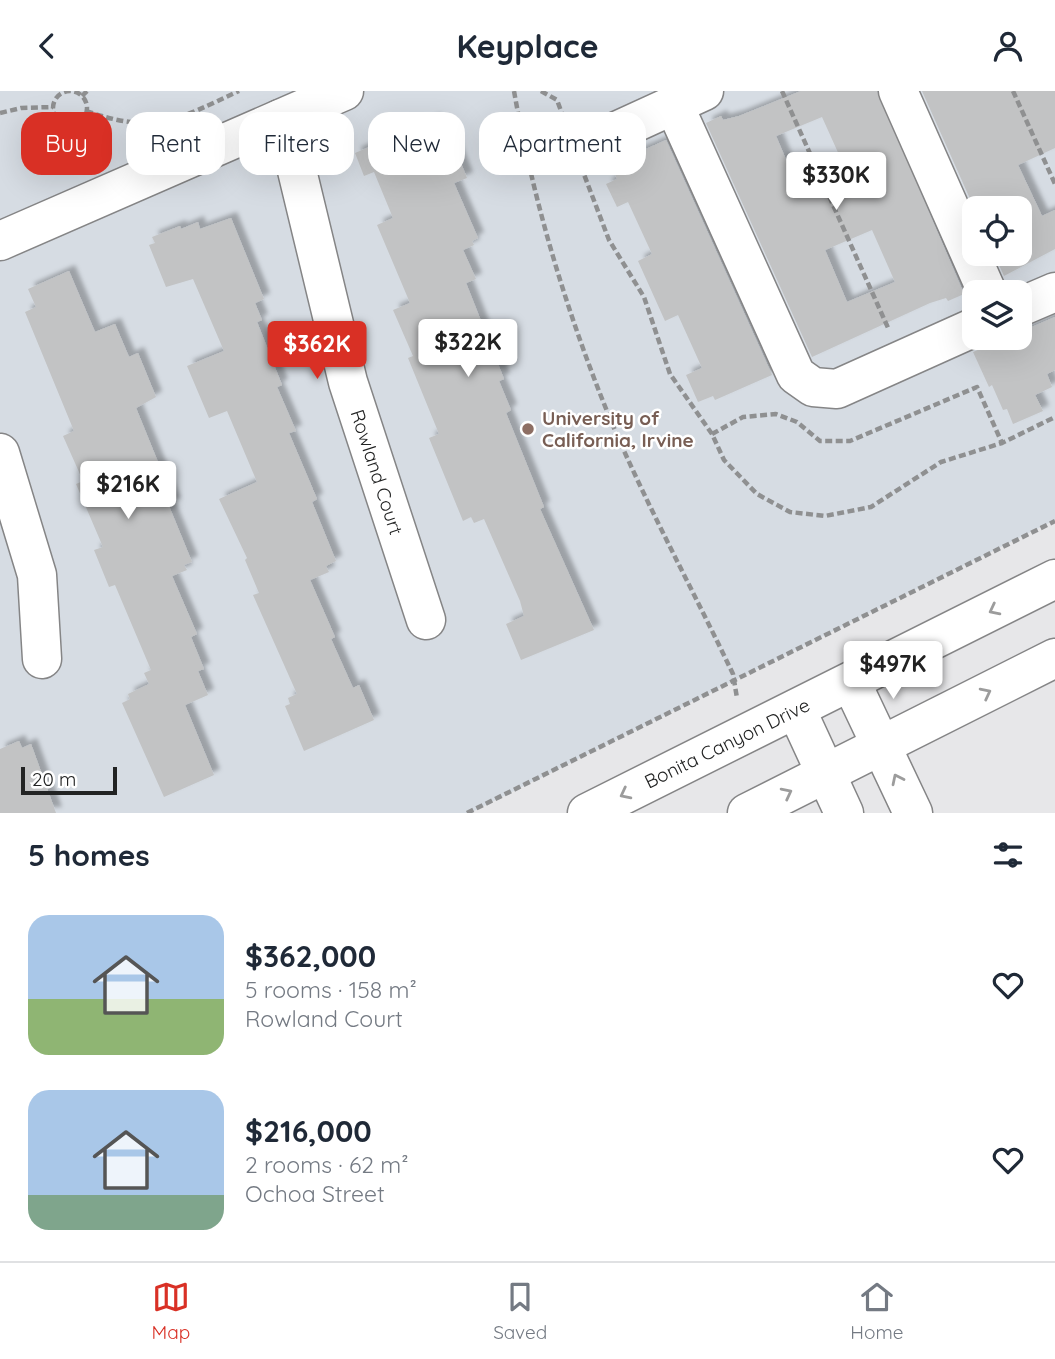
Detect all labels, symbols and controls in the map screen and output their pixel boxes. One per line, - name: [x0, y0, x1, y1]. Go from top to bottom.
- text: Keyplace: [456, 26, 599, 66]
- icon: back: [28, 27, 66, 65]
- icon: person: [989, 27, 1027, 65]
- chip: Buy: [21, 112, 112, 175]
- chip: Rent: [126, 112, 225, 175]
- chip: Filters: [239, 112, 354, 175]
- chip: New: [368, 112, 465, 175]
- chip: Apartment: [479, 112, 646, 175]
- pin: $330K: [787, 152, 885, 212]
- text: $330K: [802, 160, 870, 189]
- map controls: [962, 196, 1032, 350]
- button: locate: [962, 196, 1032, 266]
- button: layers: [962, 280, 1032, 350]
- pin: $322K: [419, 320, 517, 379]
- pin: $362K: [268, 321, 366, 381]
- text: $322K: [434, 327, 502, 356]
- text: $362K: [284, 329, 350, 358]
- street label: Rowland Court: [345, 406, 409, 538]
- place label: University of California, Irvine: [542, 406, 694, 452]
- marker: University of California, Irvine: [520, 421, 536, 437]
- pin: $216K: [79, 461, 177, 521]
- text: $216K: [96, 469, 160, 498]
- one-way arrow: [989, 602, 1001, 616]
- pin: $497K: [844, 641, 942, 701]
- text: $497K: [860, 649, 926, 678]
- one-way arrow: [979, 688, 991, 702]
- street label: Bonita Canyon Drive: [640, 693, 814, 793]
- scale bar: [21, 764, 117, 796]
- text: 20 m: [32, 767, 76, 791]
- one-way arrow: [891, 774, 905, 786]
- one-way arrow: [620, 785, 632, 799]
- one-way arrow: [780, 787, 792, 801]
- text: 5 homes: [28, 836, 150, 874]
- icon: filters: [989, 836, 1027, 874]
- text: $362,000: [245, 937, 376, 975]
- icon: home: [84, 943, 168, 1027]
- icon: heart: [989, 966, 1027, 1004]
- text: 5 rooms · 158 m²: [245, 975, 417, 1004]
- text: Rowland Court: [245, 1004, 403, 1033]
- text: $216,000: [245, 1112, 372, 1150]
- icon: home: [84, 1118, 168, 1202]
- icon: heart: [989, 1141, 1027, 1179]
- text: 2 rooms · 62 m²: [245, 1150, 409, 1179]
- text: Ochoa Street: [245, 1179, 385, 1208]
- tab: Map: [151, 1278, 190, 1344]
- tab: Saved: [493, 1278, 547, 1344]
- tab: Home: [850, 1278, 904, 1344]

